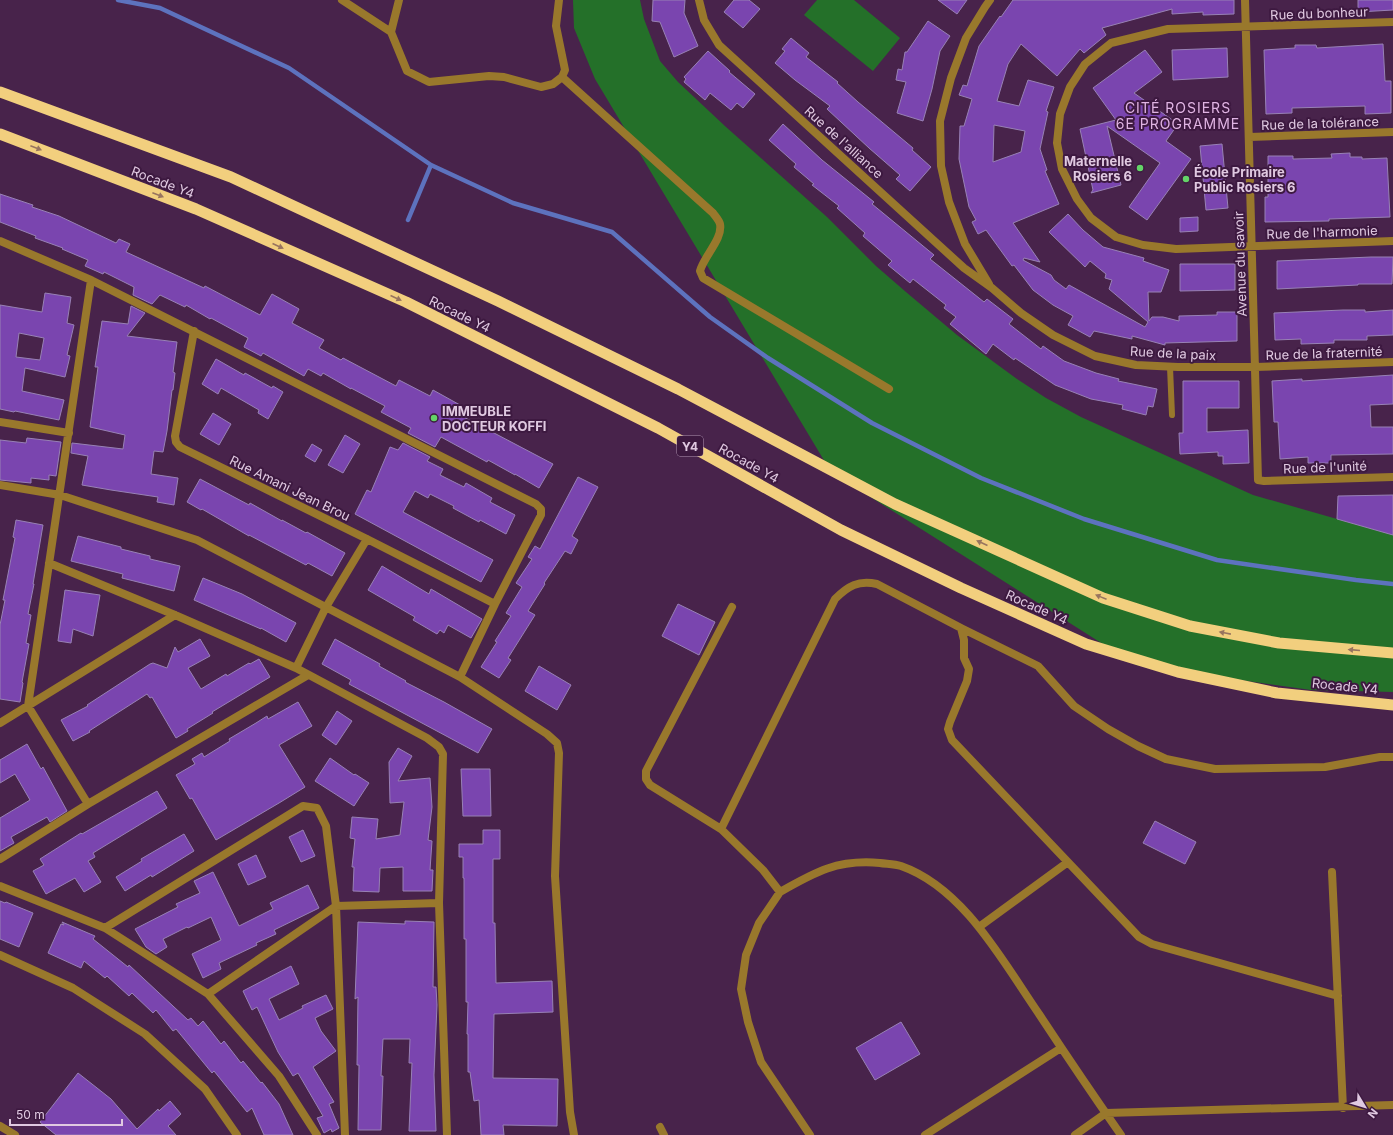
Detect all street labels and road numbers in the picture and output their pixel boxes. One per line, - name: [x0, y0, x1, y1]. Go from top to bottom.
- street label: Rue du bonheur: [1270, 3, 1368, 23]
- street label: Rue de l'alliance: [801, 103, 887, 181]
- street label: Rue de la tolérance: [1261, 113, 1379, 133]
- street label: Rocade Y4: [129, 163, 197, 201]
- street label: Avenue du savoir: [1230, 211, 1250, 317]
- street label: Rue de l'harmonie: [1266, 222, 1378, 242]
- street label: Rocade Y4: [427, 292, 493, 336]
- street label: Rue de la paix: [1130, 343, 1216, 363]
- street label: Rue de la fraternité: [1265, 343, 1383, 363]
- road number: Y4: [677, 436, 703, 456]
- street label: Rocade Y4: [716, 440, 782, 486]
- street label: Rue Amani Jean Brou: [227, 452, 353, 524]
- street label: Rue de l'unité: [1283, 458, 1367, 476]
- street label: Rocade Y4: [1003, 586, 1071, 628]
- street label: Rocade Y4: [1311, 675, 1379, 697]

